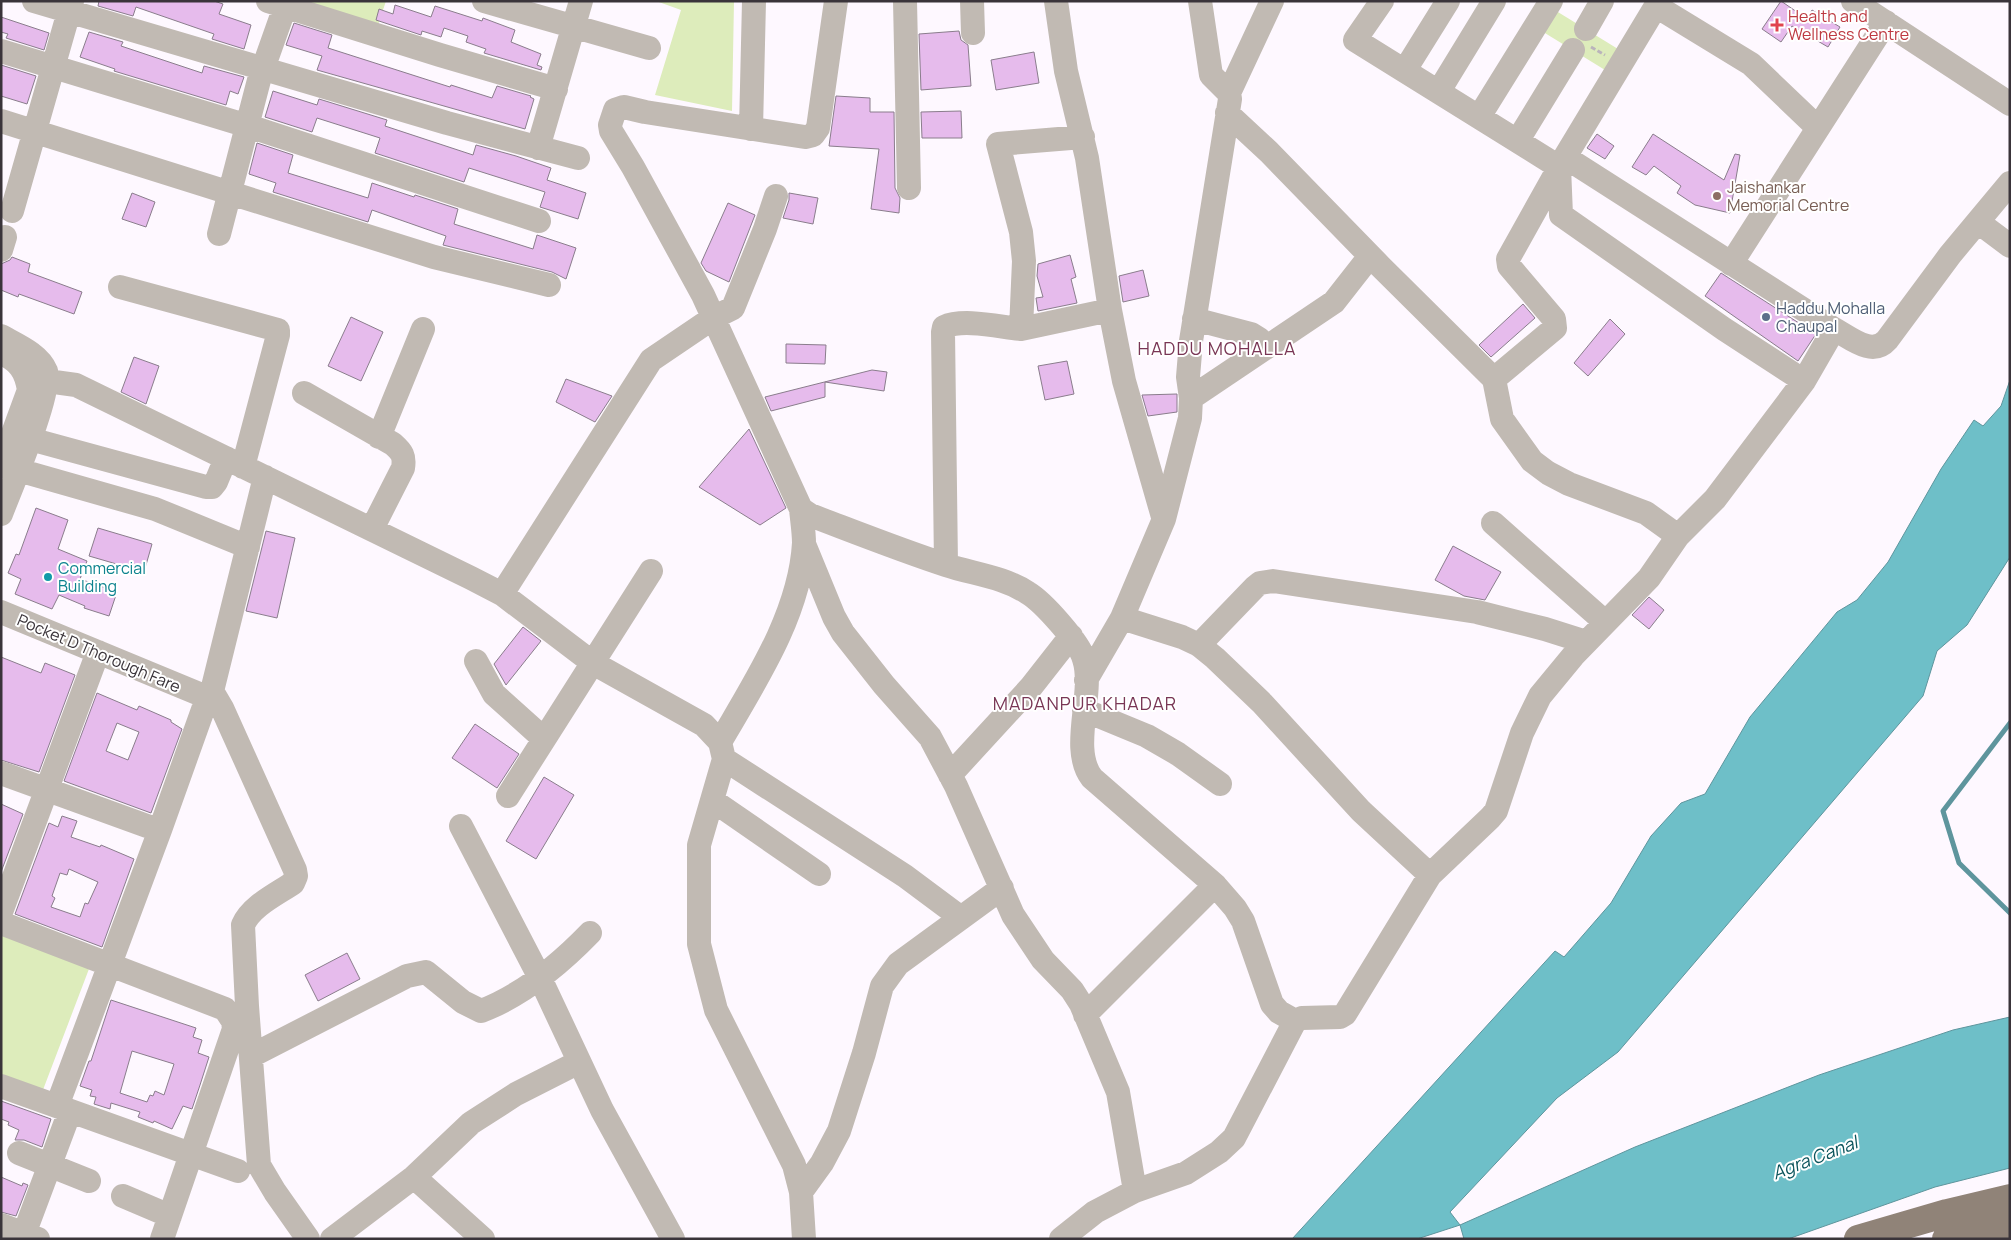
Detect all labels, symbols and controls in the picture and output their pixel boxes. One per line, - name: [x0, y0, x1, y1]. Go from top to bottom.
- place label: Health and Wellness Centre: [1788, 5, 1909, 45]
- marker: Health and Wellness Centre: [1770, 18, 1784, 32]
- place label: Jaishankar Memorial Centre: [1727, 176, 1849, 216]
- marker: Jaishankar Memorial Centre: [1711, 190, 1723, 202]
- place label: Haddu Mohalla Chaupal: [1776, 297, 1885, 337]
- marker: Haddu Mohalla Chaupal: [1760, 311, 1772, 323]
- district label: HADDU MOHALLA: [1138, 336, 1296, 360]
- place label: Commercial Building: [58, 557, 146, 597]
- marker: Commercial Building: [42, 571, 54, 583]
- street label: Pocket D Thorough Fare: [14, 609, 184, 697]
- district label: MADANPUR KHADAR: [993, 691, 1177, 715]
- water label: Agra Canal: [1769, 1129, 1863, 1184]

